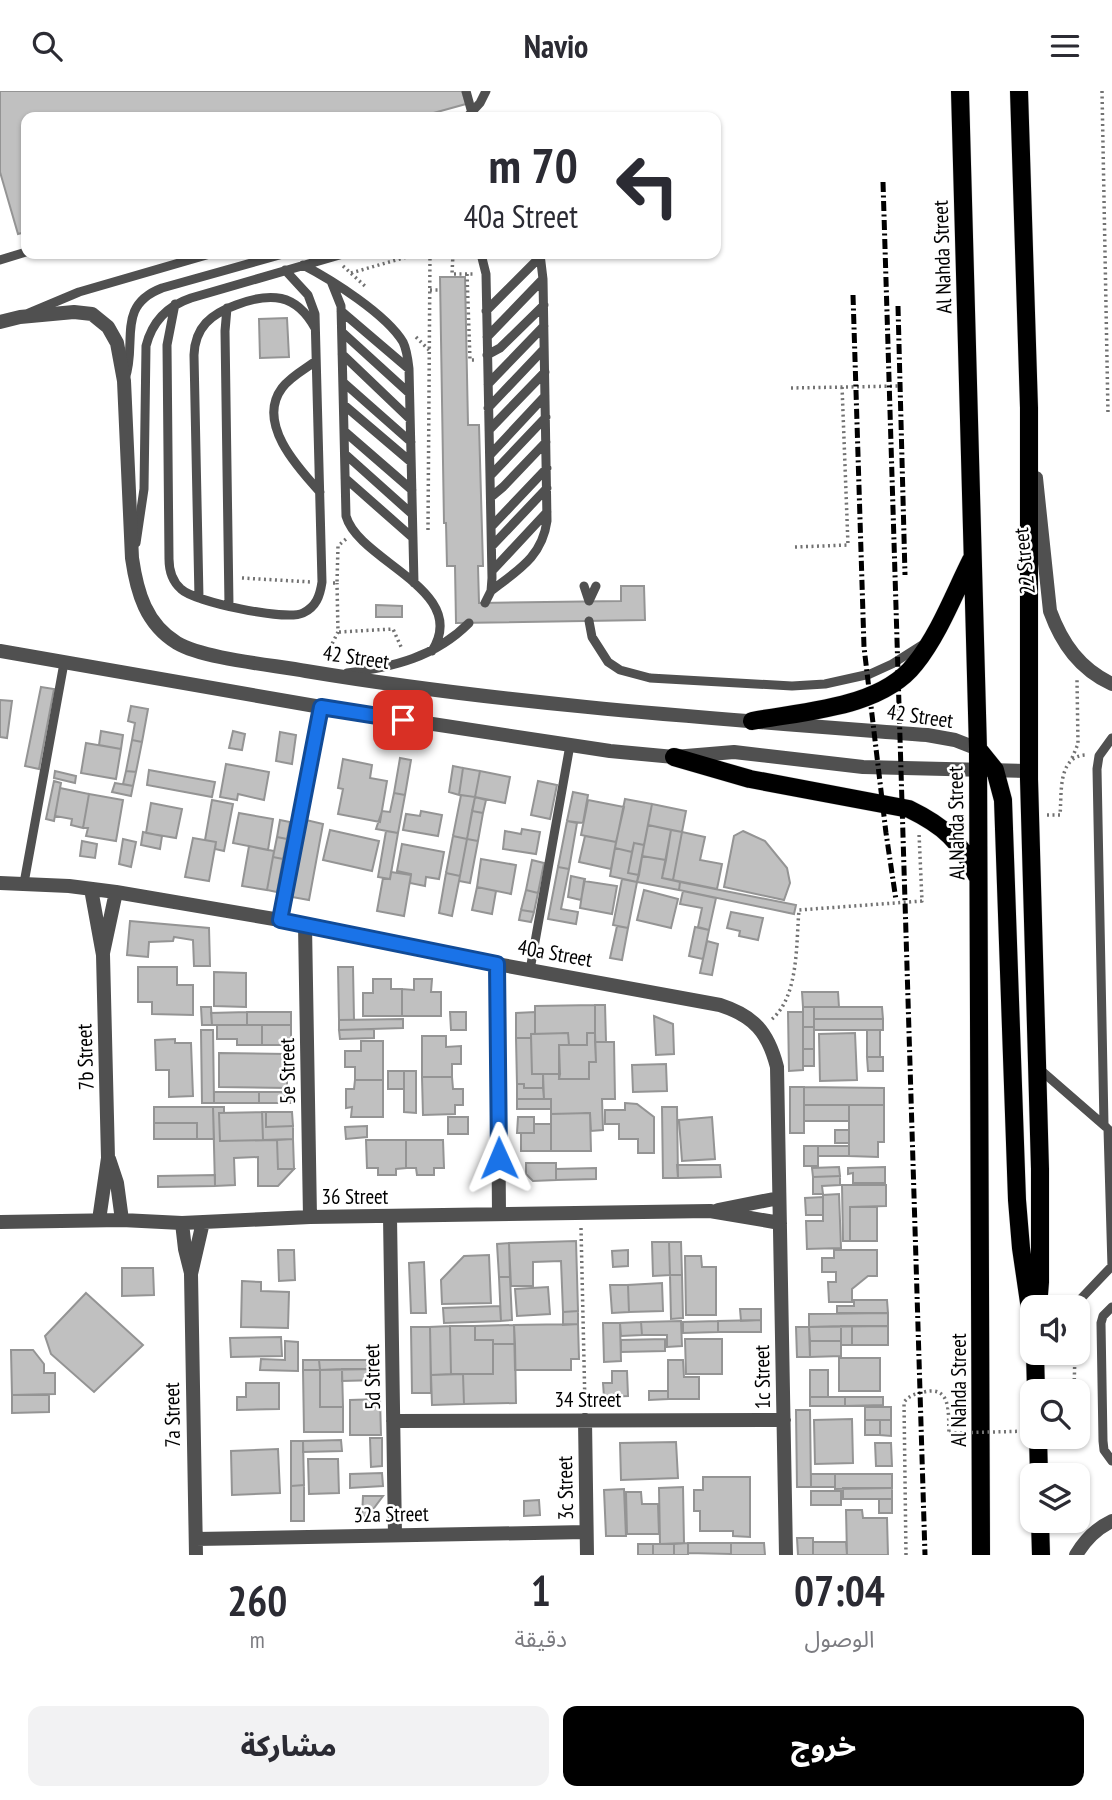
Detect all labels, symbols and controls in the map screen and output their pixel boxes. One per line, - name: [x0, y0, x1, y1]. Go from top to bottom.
- text: Navio: [524, 25, 588, 67]
- icon: search: [28, 27, 66, 65]
- icon: menu: [1046, 27, 1084, 65]
- text: 70 m: [489, 133, 578, 197]
- icon: left: [602, 140, 693, 231]
- text: 40a Street: [463, 195, 578, 237]
- street label: Al Nahda Street: [927, 200, 957, 314]
- street label: 22 Street: [1007, 526, 1041, 596]
- street label: 42 Street: [321, 639, 391, 675]
- pin: [373, 690, 433, 750]
- street label: 42 Street: [885, 698, 955, 734]
- icon: arrive: [384, 701, 422, 739]
- street label: Al Nahda Street: [942, 766, 970, 880]
- street label: 40a Street: [516, 933, 595, 973]
- street label: 7b Street: [70, 1023, 100, 1091]
- street label: 5e Street: [273, 1038, 301, 1104]
- position arrow: [462, 1121, 536, 1195]
- street label: 36 Street: [322, 1183, 389, 1210]
- map controls: [1020, 1295, 1090, 1533]
- button: sound: [1020, 1295, 1090, 1365]
- street label: Al Nahda Street: [945, 1333, 972, 1447]
- street label: 5d Street: [358, 1343, 386, 1410]
- street label: 1c Street: [748, 1344, 776, 1409]
- button: search: [1020, 1379, 1090, 1449]
- street label: 7a Street: [158, 1382, 186, 1448]
- street label: 34 Street: [555, 1386, 622, 1413]
- street label: 3c Street: [551, 1455, 579, 1520]
- button: layers: [1020, 1463, 1090, 1533]
- street label: 32a Street: [353, 1500, 429, 1528]
- text: 1: [531, 1563, 551, 1618]
- text: 07:04: [794, 1563, 885, 1618]
- text: 260: [227, 1573, 287, 1628]
- text: دقيقة: [514, 1624, 567, 1653]
- text: الوصول: [804, 1624, 874, 1653]
- text: m: [250, 1625, 265, 1654]
- button: مشاركة: [28, 1706, 549, 1786]
- button: خروج: [563, 1706, 1084, 1786]

